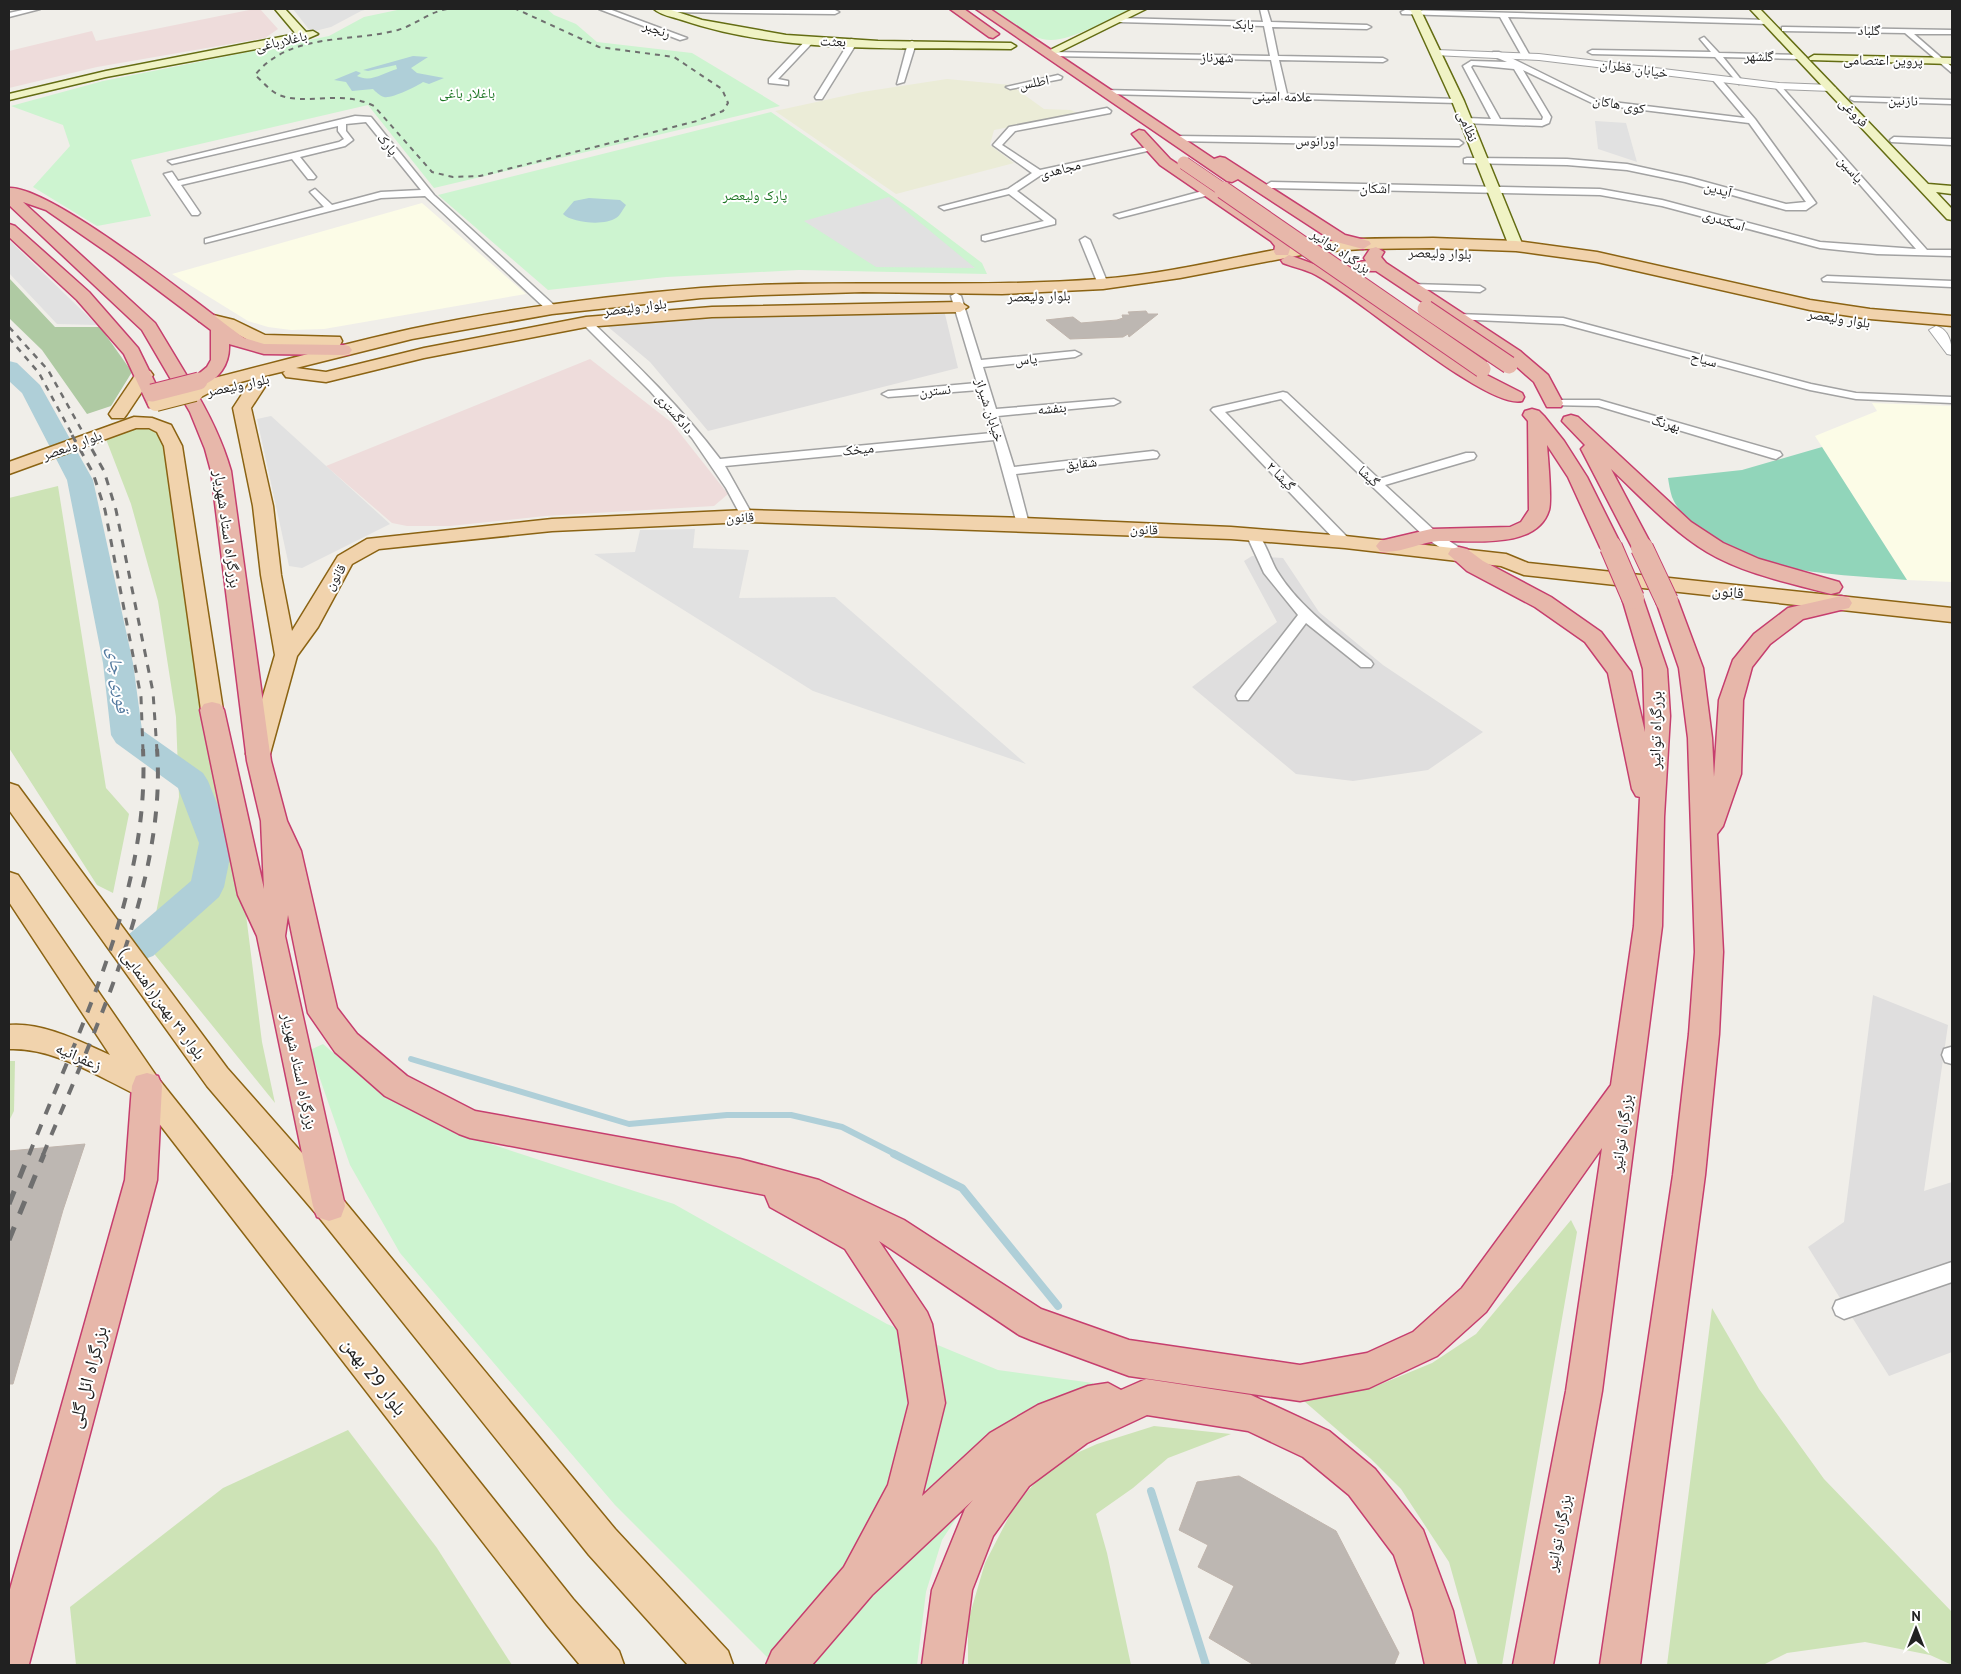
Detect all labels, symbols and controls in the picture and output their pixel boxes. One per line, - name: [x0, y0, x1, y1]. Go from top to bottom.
- street label: رنجبر: [640, 15, 673, 42]
- street label: بابک: [1232, 15, 1255, 33]
- street label: گلباد: [1858, 21, 1881, 39]
- street label: باغلارباغی: [253, 26, 309, 56]
- street label: بعثت: [820, 32, 847, 50]
- street label: گلشهر: [1743, 47, 1774, 65]
- street label: شهرناز: [1199, 48, 1234, 66]
- street label: پروین اعتصامى: [1843, 50, 1923, 70]
- street label: خیابان قطران: [1599, 54, 1669, 82]
- street label: اطلس: [1017, 70, 1051, 94]
- park label: باغلار باغی: [439, 84, 495, 102]
- street label: علامه امینی: [1252, 86, 1312, 106]
- street label: نازنین: [1888, 90, 1918, 110]
- street label: کوی هاکان: [1591, 91, 1647, 117]
- street label: فروغى: [1835, 93, 1873, 131]
- street label: نظامی: [1454, 108, 1482, 144]
- street label: پارک: [373, 129, 403, 159]
- street label: اورانوس: [1295, 132, 1339, 150]
- street label: یاسین: [1834, 151, 1868, 187]
- street label: مجاهدی: [1038, 155, 1082, 183]
- street label: آیدین: [1702, 177, 1734, 201]
- street label: اشکان: [1359, 179, 1391, 197]
- park label: پارک ولیعصر: [722, 186, 787, 204]
- street label: اسکندری: [1700, 205, 1748, 235]
- street label: بزرگراه توانیر: [1307, 224, 1375, 278]
- street label: بلوار ولیعصر: [1407, 243, 1472, 263]
- street label: بلوار ولیعصر: [1006, 286, 1071, 306]
- street label: بلوار ولیعصر: [602, 294, 668, 320]
- street label: بلوار ولیعصر: [1805, 304, 1872, 332]
- street label: سیاح: [1689, 347, 1719, 372]
- street label: یاس: [1014, 349, 1038, 369]
- street label: بلوار ولیعصر: [204, 370, 271, 401]
- street label: خیابان شیراز: [971, 375, 1009, 444]
- street label: نسترن: [918, 380, 952, 400]
- street label: دادگستری: [652, 388, 698, 438]
- street label: بنفشه: [1037, 398, 1067, 418]
- street label: بهرنگ: [1649, 410, 1683, 436]
- street label: بلوار ولىعصر: [39, 426, 104, 464]
- street label: میخک: [841, 438, 875, 460]
- street label: شقایق: [1064, 452, 1098, 475]
- street label: گیشا ۲: [1263, 458, 1299, 495]
- street label: گیشا: [1354, 461, 1384, 491]
- street label: بزرگراه استاد شهریار: [210, 468, 246, 589]
- street label: قانون: [726, 508, 754, 526]
- street label: قانون: [1130, 520, 1158, 538]
- street label: قانون: [320, 560, 350, 594]
- street label: قانون: [1711, 579, 1745, 604]
- water label: قوری چای: [103, 646, 135, 716]
- street label: بزرگراه توانیر: [1644, 691, 1666, 770]
- street label: بلوار ٢٩ بهمن(راهنمایی): [115, 943, 210, 1064]
- street label: بزرگراه استاد شهریار: [278, 1010, 322, 1131]
- street label: زعفرانیه: [53, 1037, 105, 1075]
- street label: بزرگراه توانیر: [1606, 1093, 1636, 1174]
- street label: بزرگراه ائل گلی: [62, 1323, 112, 1431]
- street label: بلوار 29 بهمن: [337, 1332, 413, 1420]
- street label: بزرگراه توانیر: [1541, 1493, 1575, 1574]
- north arrow: [1891, 1604, 1941, 1654]
- text: N: [1911, 1607, 1921, 1625]

